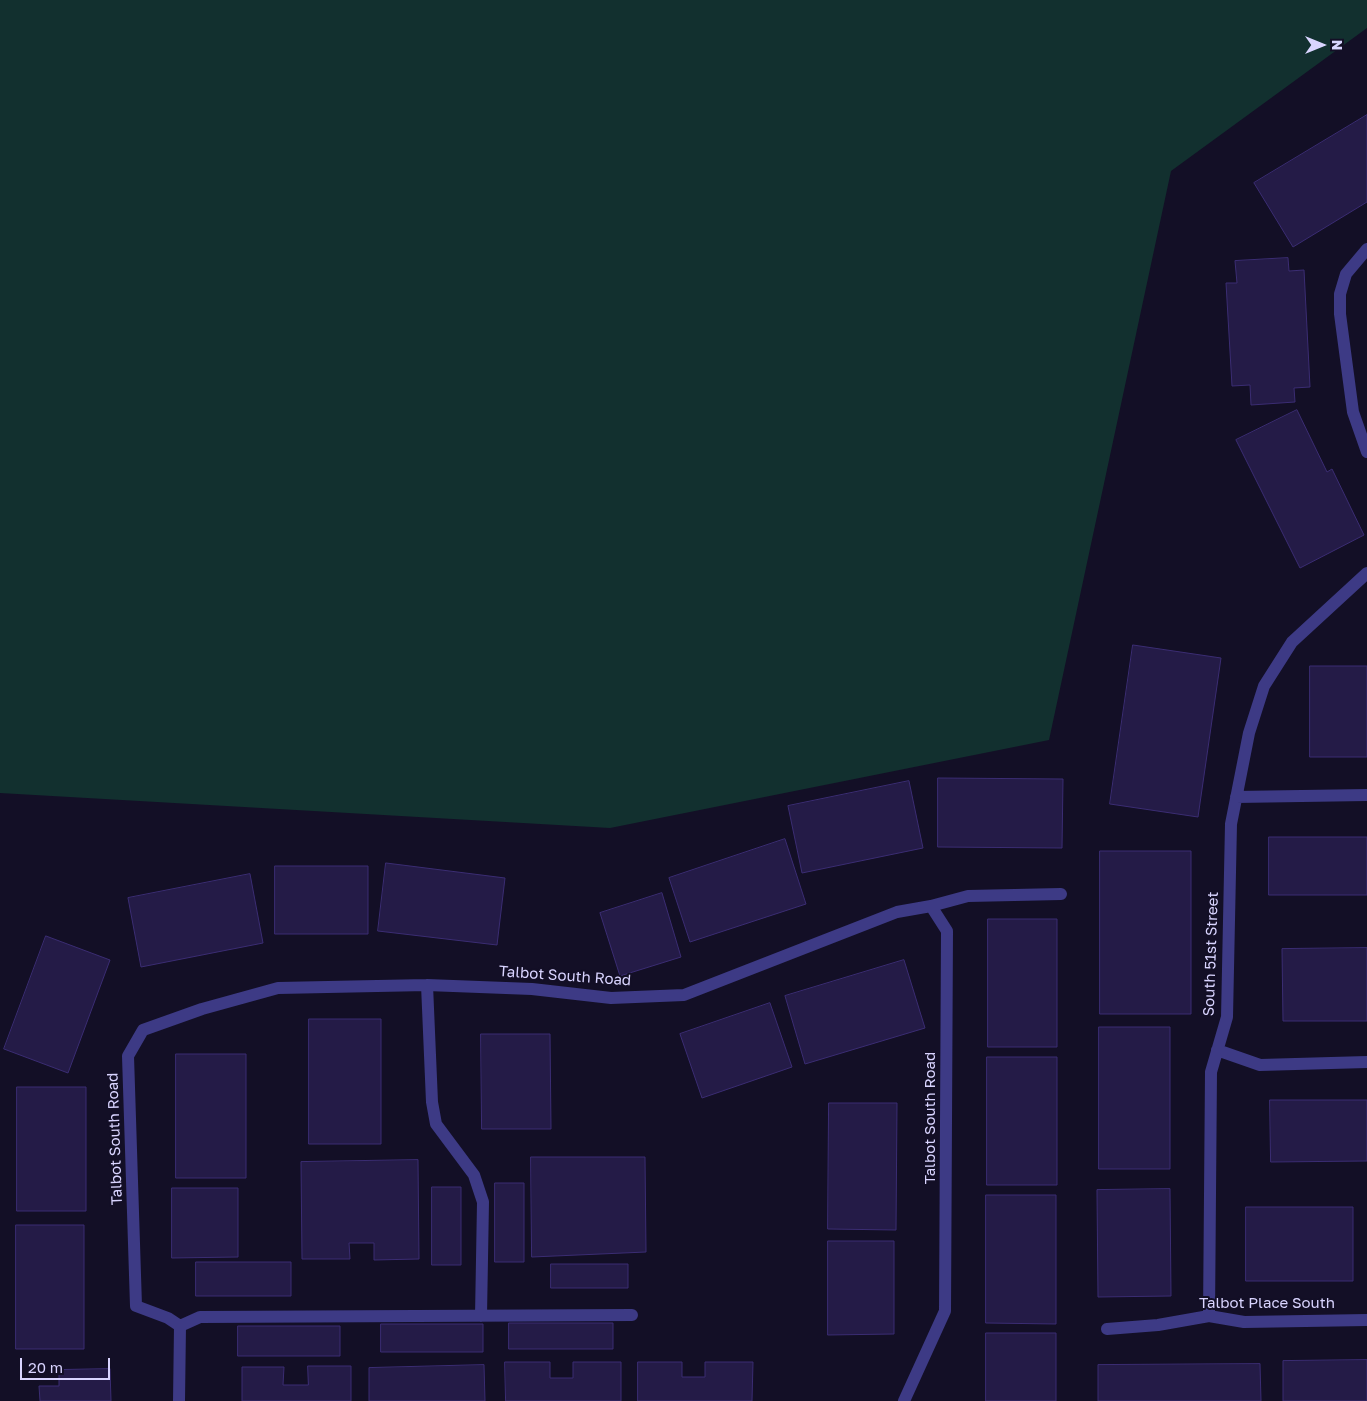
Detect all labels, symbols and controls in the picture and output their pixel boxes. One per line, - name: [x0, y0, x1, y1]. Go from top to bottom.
- north arrow: [1297, 20, 1347, 70]
- text: N: [1329, 40, 1346, 50]
- street label: South 51st Street: [1200, 891, 1222, 1017]
- street label: Talbot South Road: [498, 962, 632, 990]
- street label: Talbot South Road: [921, 1052, 939, 1184]
- street label: Talbot South Road: [104, 1072, 126, 1206]
- street label: Talbot Place South: [1199, 1294, 1335, 1312]
- scale bar: [22, 1348, 112, 1380]
- text: 20 m: [28, 1358, 63, 1376]

